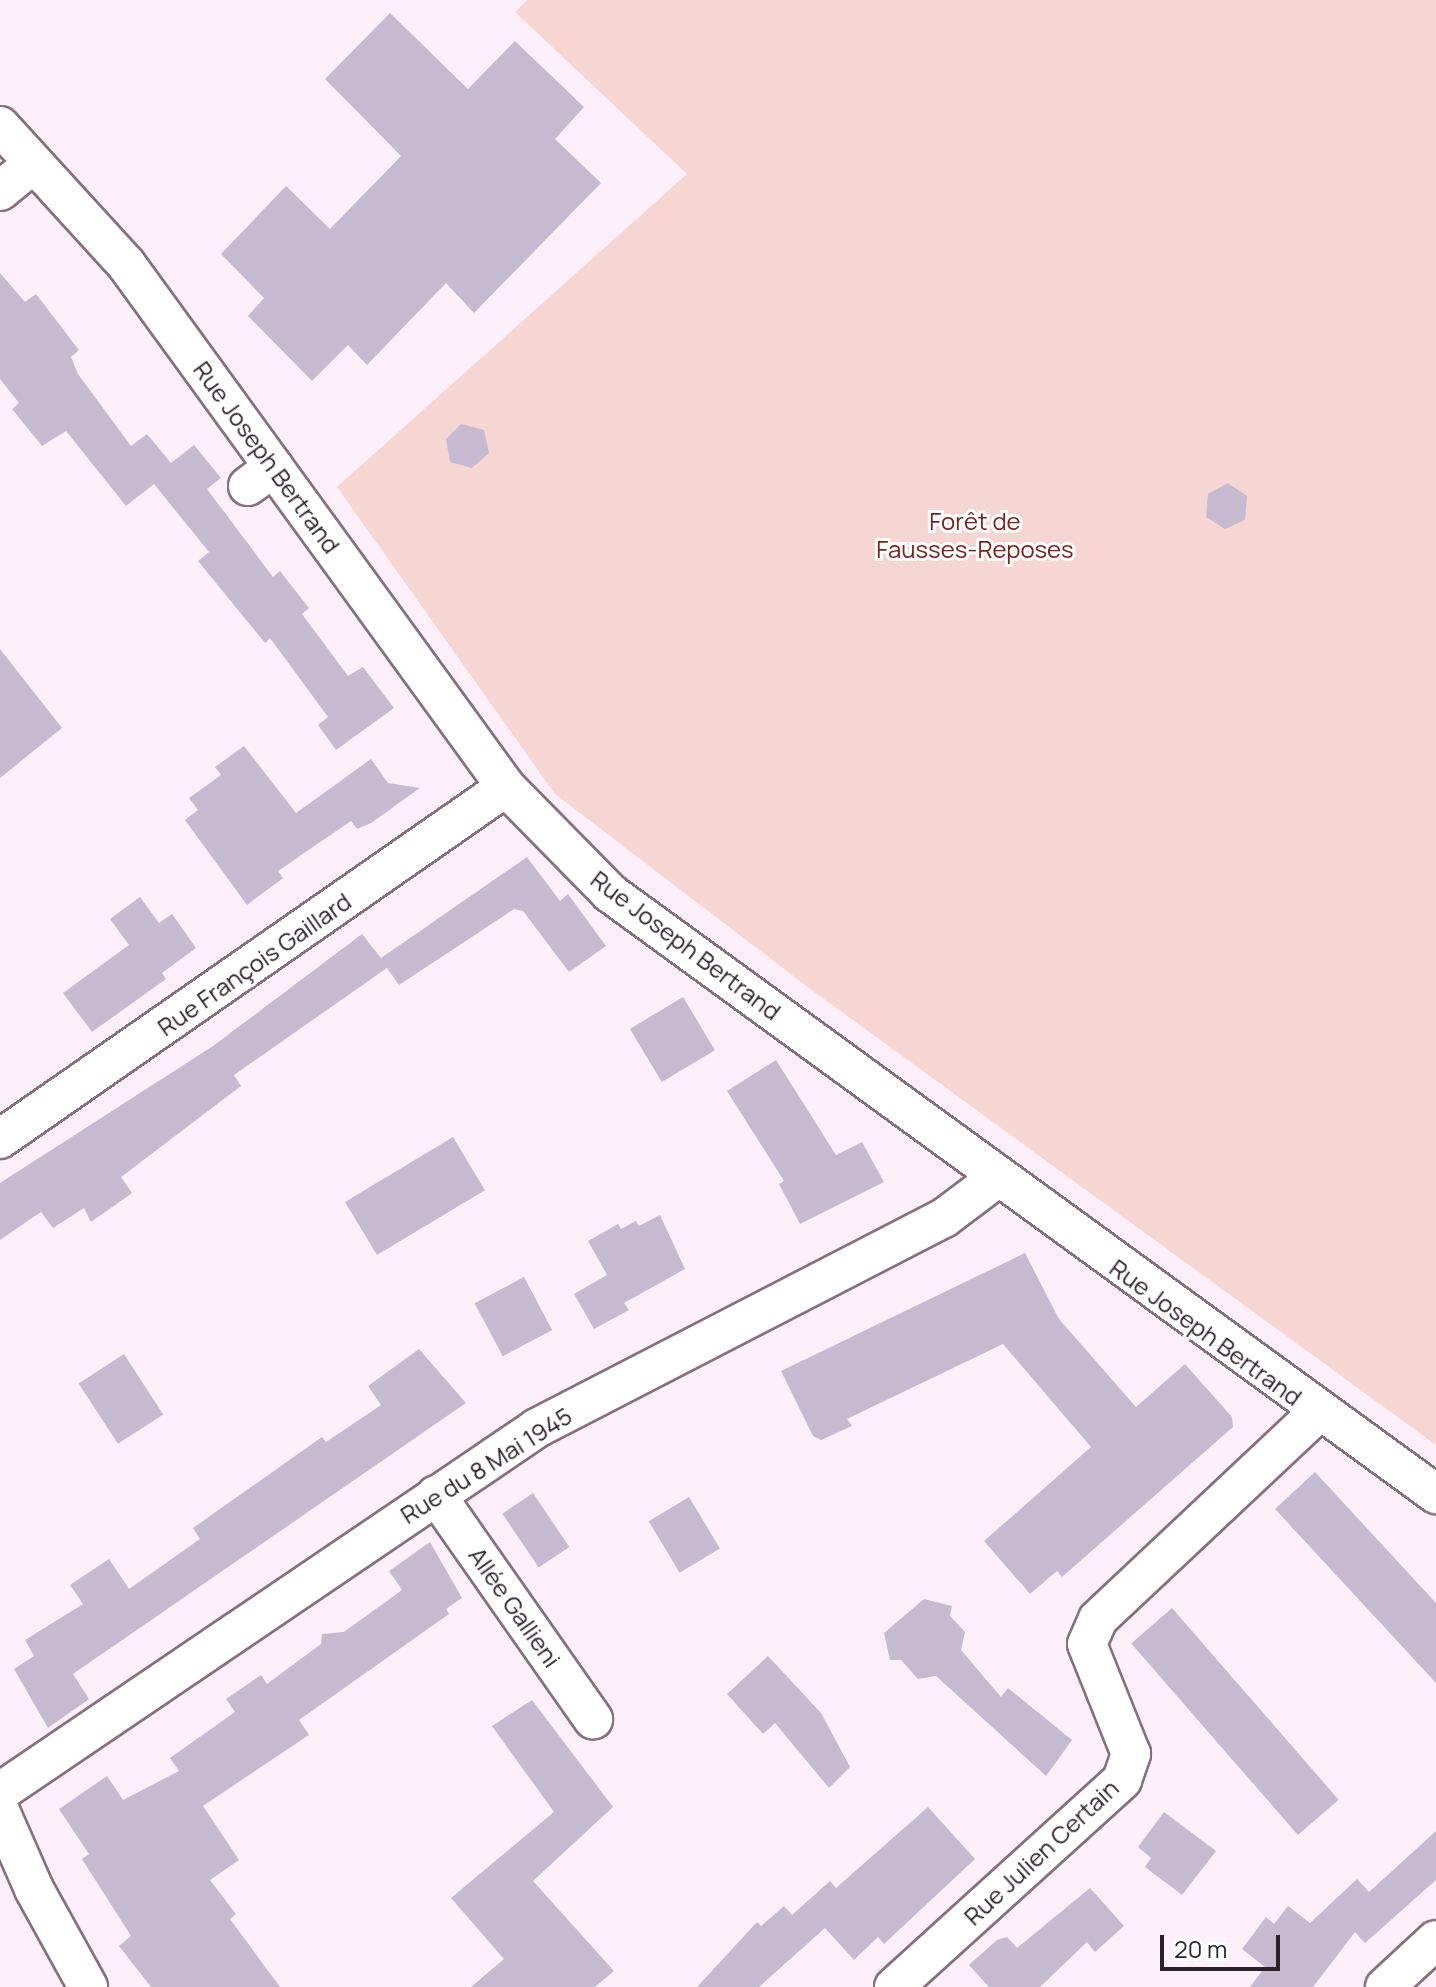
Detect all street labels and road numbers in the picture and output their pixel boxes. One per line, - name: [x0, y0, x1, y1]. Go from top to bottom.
- street label: Rue Joseph Bertrand: [188, 356, 346, 558]
- street label: Rue Joseph Bertrand: [586, 864, 786, 1026]
- street label: Rue François Gaillard: [152, 886, 356, 1042]
- street label: Rue Joseph Bertrand: [1105, 1253, 1307, 1411]
- street label: Rue du 8 Mai 1945: [395, 1401, 577, 1529]
- street label: Allée Gallieni: [463, 1541, 567, 1673]
- street label: Rue Julien Certain: [958, 1773, 1124, 1931]

